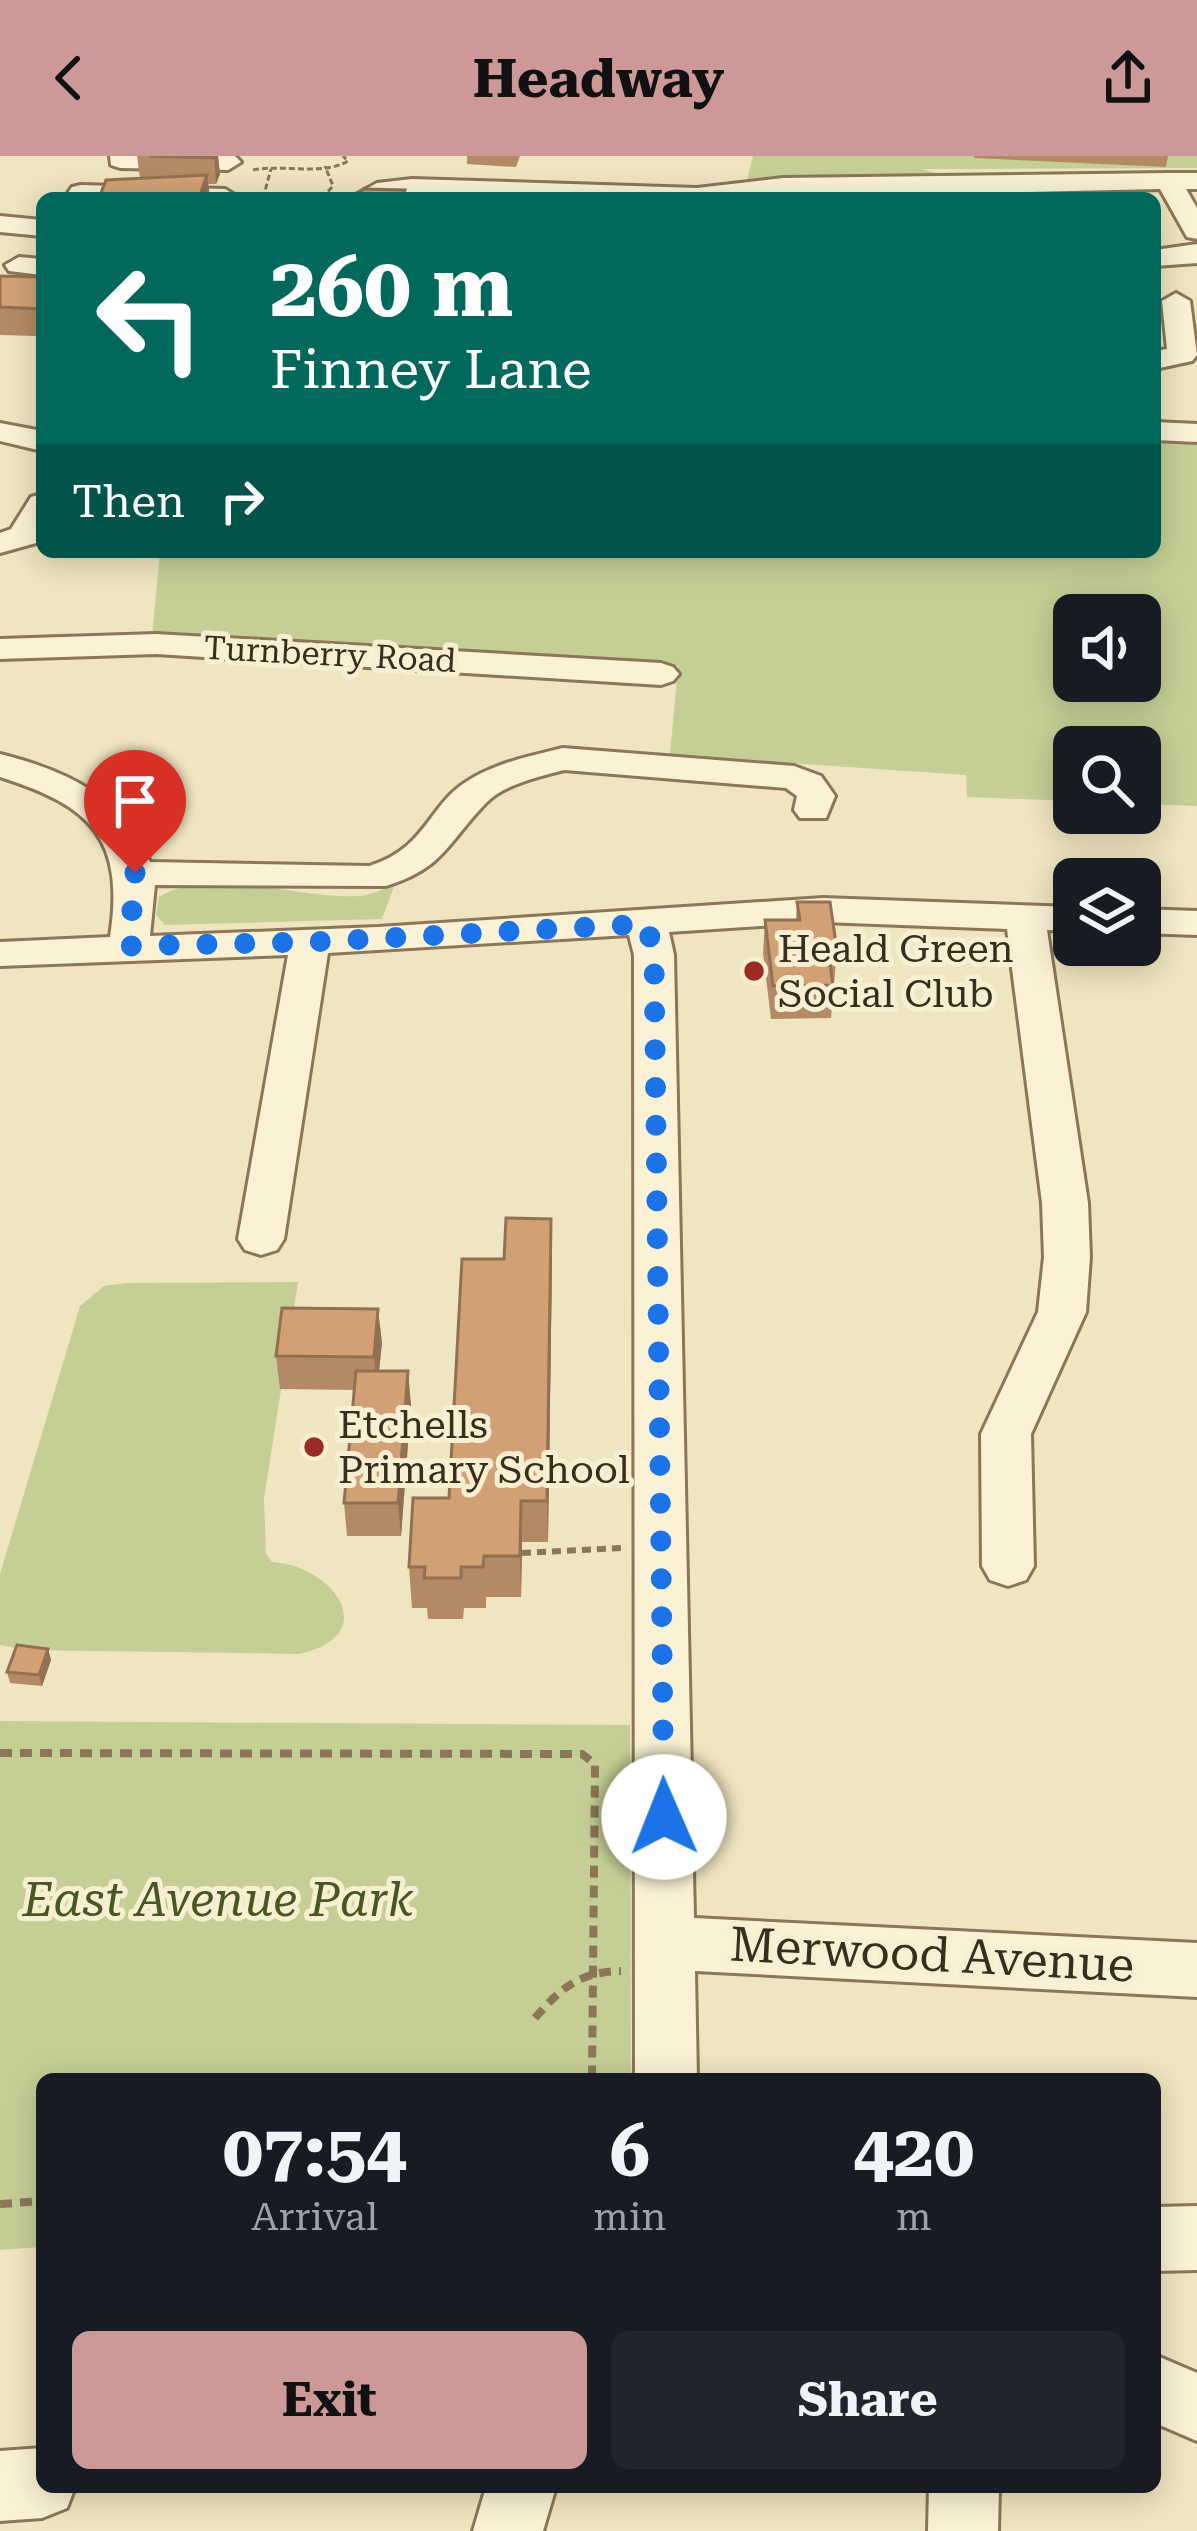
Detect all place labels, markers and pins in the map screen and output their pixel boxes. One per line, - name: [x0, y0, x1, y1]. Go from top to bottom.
- pin: [84, 750, 186, 873]
- place label: Heald Green Social Club: [778, 926, 1014, 1017]
- marker: Heald Green Social Club: [741, 958, 767, 984]
- place label: Etchells Primary School: [338, 1402, 630, 1493]
- marker: Etchells Primary School: [301, 1434, 327, 1460]

